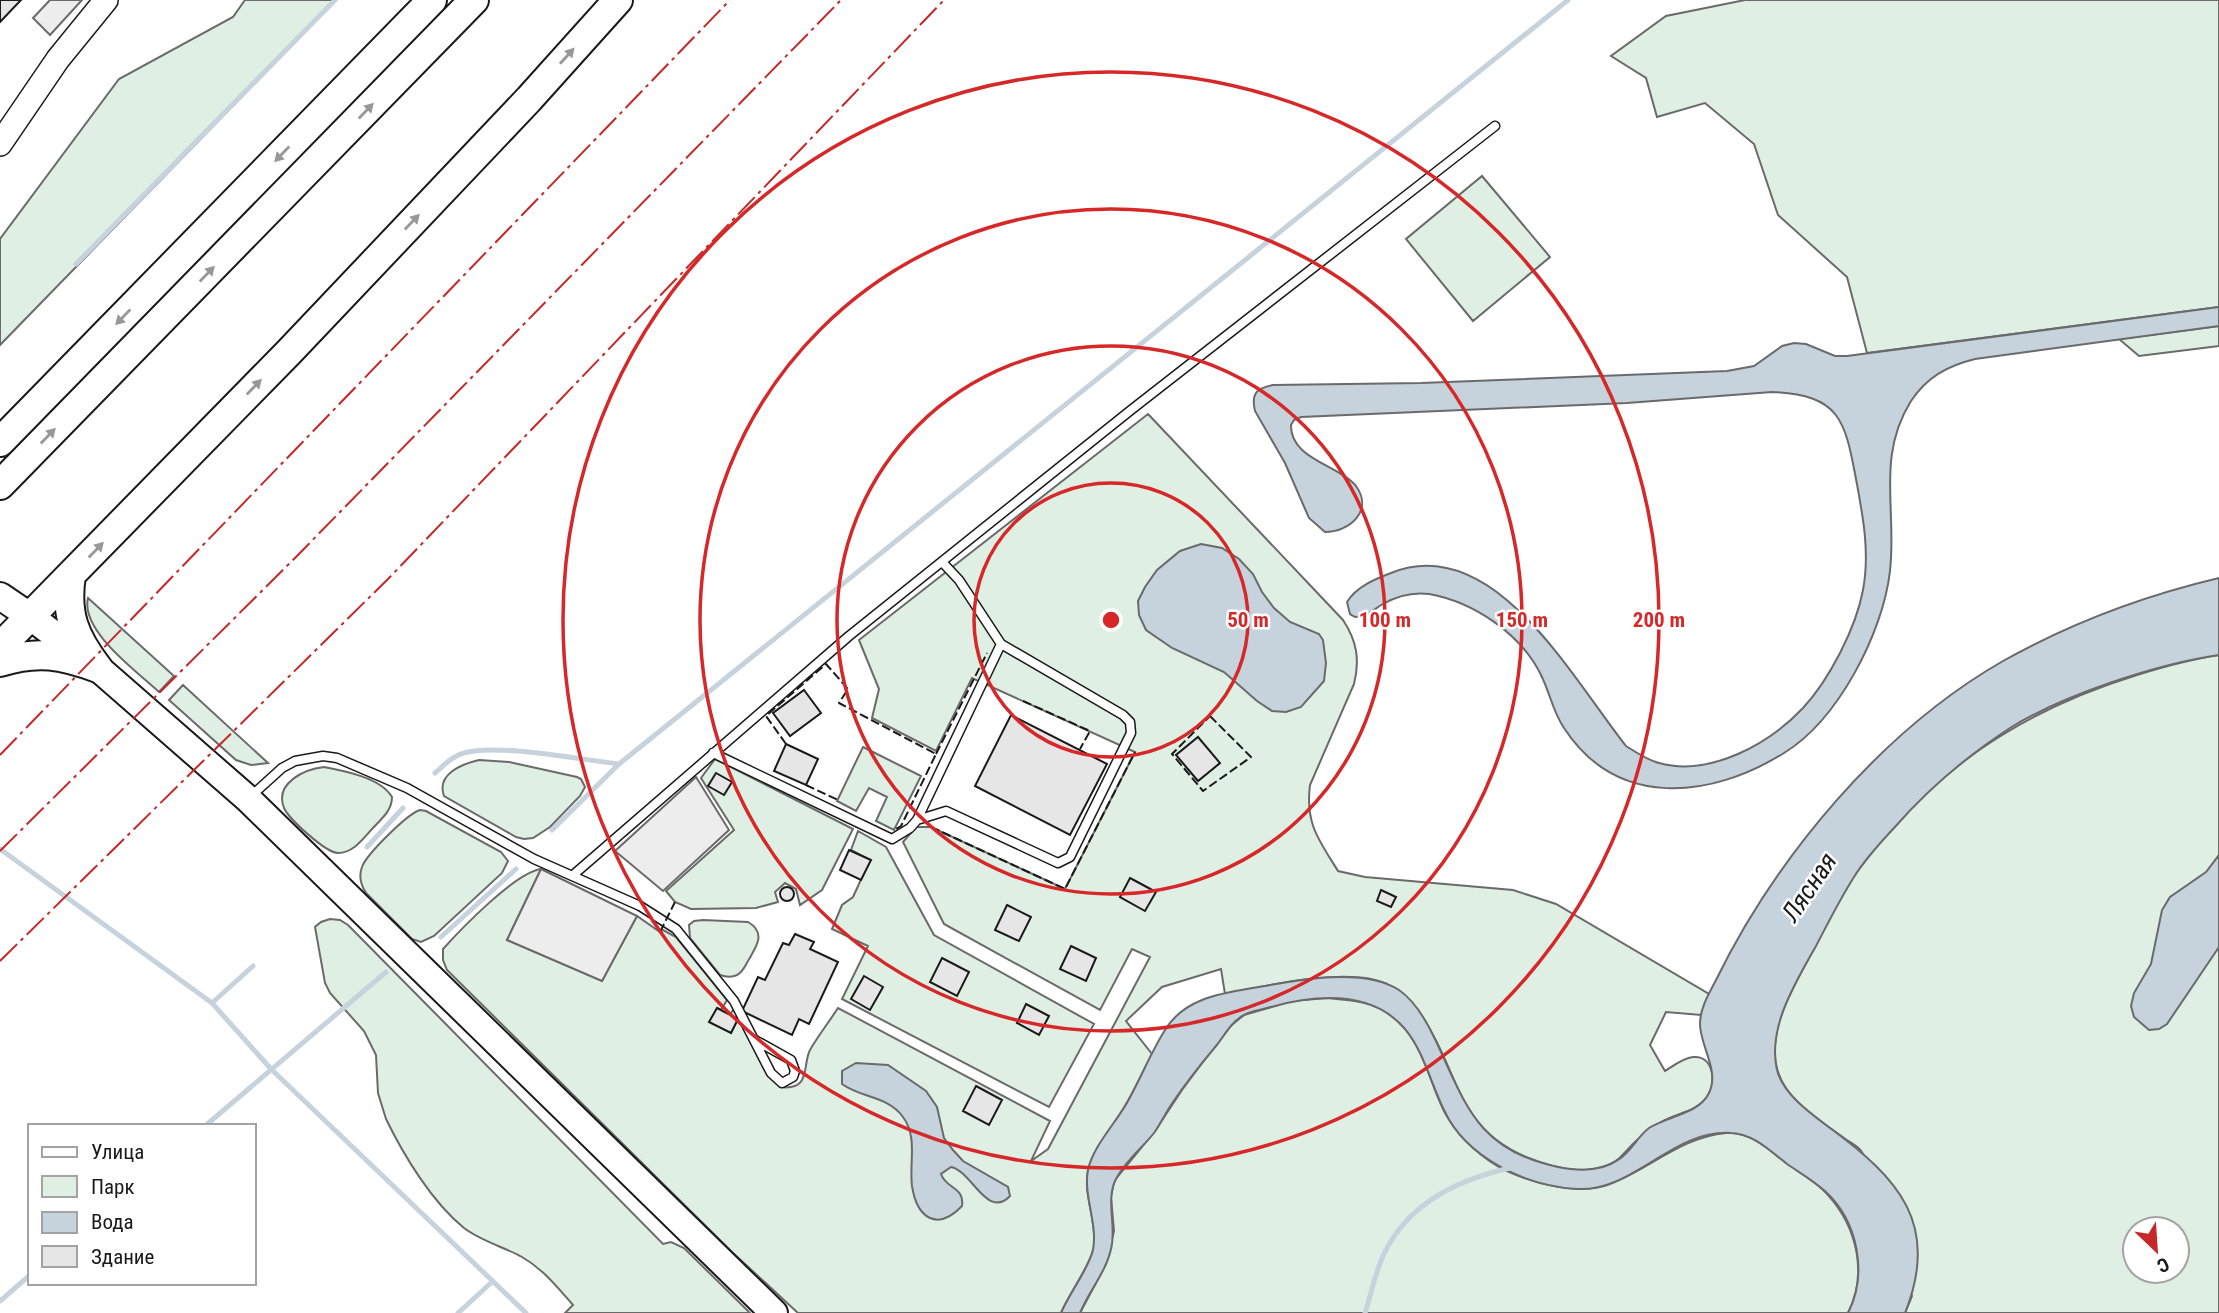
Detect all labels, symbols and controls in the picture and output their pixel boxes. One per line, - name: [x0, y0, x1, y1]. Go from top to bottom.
- one-way arrow: [559, 48, 574, 65]
- one-way arrow: [357, 103, 373, 120]
- one-way arrow: [274, 145, 290, 162]
- one-way arrow: [403, 214, 420, 231]
- one-way arrow: [198, 265, 215, 282]
- one-way arrow: [115, 308, 131, 325]
- one-way arrow: [246, 379, 262, 396]
- one-way arrow: [39, 428, 55, 445]
- one-way arrow: [87, 542, 103, 559]
- centre of rings: [1099, 608, 1123, 632]
- text: 50 m: [1227, 608, 1269, 632]
- text: 100 m: [1359, 608, 1411, 632]
- text: 150 m: [1496, 608, 1548, 632]
- text: 200 m: [1633, 608, 1685, 632]
- water label: Лясная: [1775, 847, 1843, 928]
- legend: [28, 1124, 256, 1285]
- text: Улица: [91, 1140, 144, 1164]
- text: Парк: [91, 1175, 135, 1199]
- text: Вода: [91, 1210, 134, 1234]
- north arrow: [2121, 1215, 2191, 1285]
- text: Здание: [91, 1245, 155, 1269]
- text: С: [2153, 1252, 2173, 1278]

